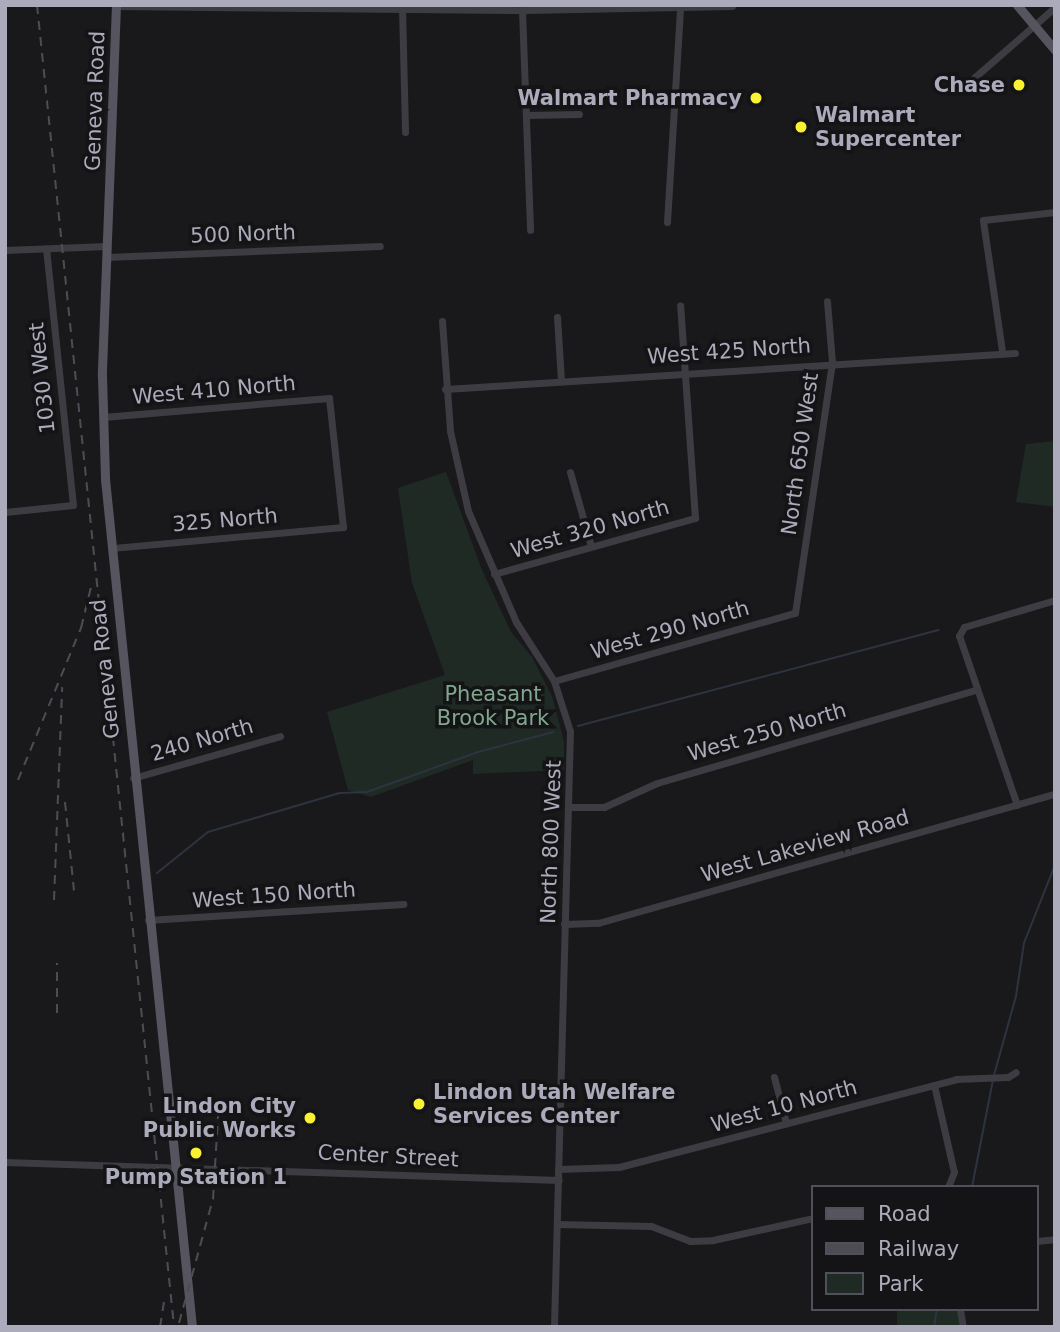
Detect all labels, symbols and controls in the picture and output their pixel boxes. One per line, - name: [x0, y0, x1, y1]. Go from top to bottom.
- street label: Geneva Road: [80, 31, 110, 171]
- place label: Chase: [934, 72, 1005, 98]
- marker: Chase: [1011, 77, 1027, 93]
- place label: Walmart Pharmacy: [517, 85, 742, 111]
- marker: Walmart Pharmacy: [748, 90, 764, 106]
- place label: Walmart Supercenter: [815, 102, 961, 152]
- marker: Walmart Supercenter: [793, 119, 809, 135]
- street label: 500 North: [190, 220, 296, 248]
- street label: 1030 West: [24, 321, 60, 435]
- street label: West 425 North: [646, 333, 812, 369]
- street label: West 410 North: [131, 370, 297, 410]
- street label: North 650 West: [776, 371, 824, 537]
- street label: West 320 North: [508, 494, 672, 564]
- street label: 325 North: [171, 503, 279, 537]
- street label: West 290 North: [588, 595, 752, 665]
- street label: Geneva Road: [85, 598, 125, 740]
- park label: Pheasant Brook Park: [437, 681, 549, 731]
- street label: West 250 North: [685, 697, 849, 767]
- street label: 240 North: [148, 713, 256, 767]
- street label: North 800 West: [536, 760, 566, 924]
- street label: West Lakeview Road: [698, 804, 912, 888]
- street label: West 150 North: [191, 877, 357, 913]
- street label: West 10 North: [708, 1074, 860, 1138]
- place label: Lindon Utah Welfare Services Center: [433, 1079, 676, 1129]
- place label: Lindon City Public Works: [143, 1093, 296, 1143]
- marker: Lindon Utah Welfare Services Center: [411, 1096, 427, 1112]
- marker: Lindon City Public Works: [302, 1110, 318, 1126]
- street label: Center Street: [317, 1140, 459, 1172]
- marker: Pump Station 1: [188, 1145, 204, 1161]
- place label: Pump Station 1: [105, 1164, 287, 1190]
- legend: [811, 1185, 1039, 1311]
- text: Road: [878, 1202, 931, 1226]
- text: Railway: [878, 1237, 959, 1261]
- text: Park: [878, 1272, 923, 1296]

